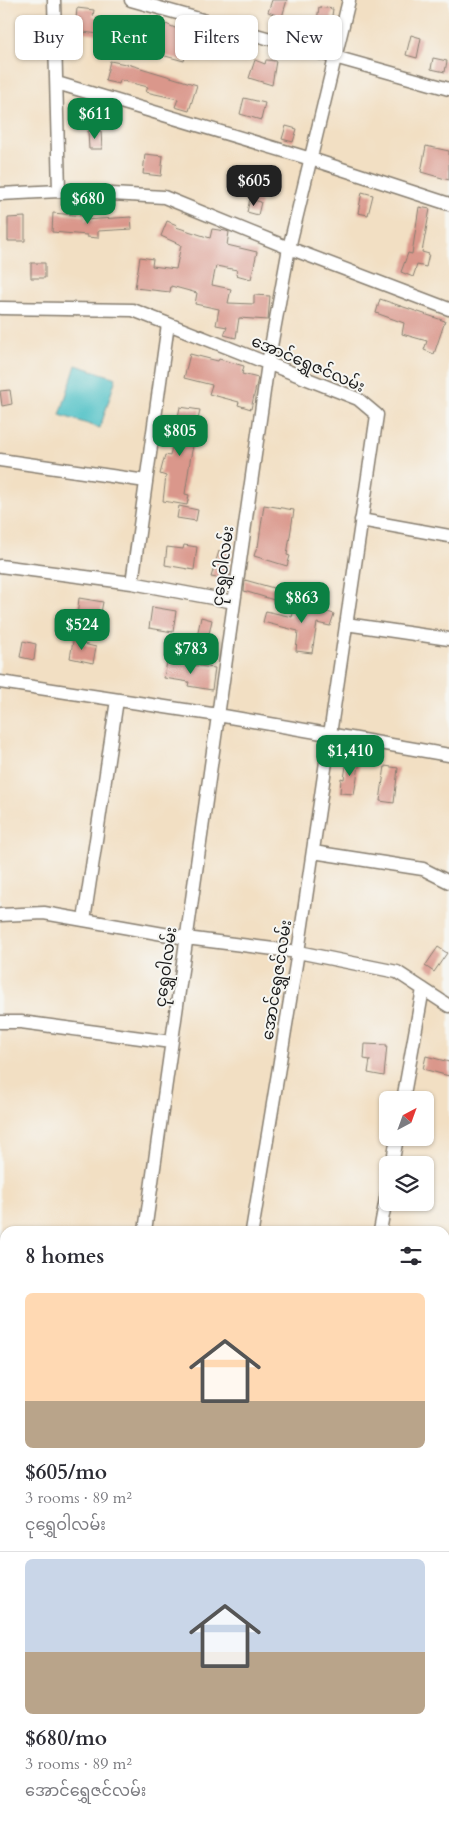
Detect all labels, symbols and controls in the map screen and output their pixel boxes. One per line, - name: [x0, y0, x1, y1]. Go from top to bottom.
- chip: Buy: [15, 15, 83, 60]
- chip: Rent: [93, 15, 165, 60]
- chip: Filters: [175, 15, 258, 60]
- chip: New: [268, 15, 342, 60]
- pin: $611: [65, 98, 125, 140]
- text: $611: [79, 103, 111, 125]
- pin: $605: [224, 164, 284, 207]
- text: $605: [238, 170, 270, 192]
- pin: $680: [58, 182, 118, 225]
- text: $680: [72, 188, 104, 210]
- street label: အောင်ရွှေဇင်လမ်း: [247, 329, 369, 400]
- pin: $805: [150, 414, 210, 457]
- text: $805: [164, 420, 196, 442]
- street label: ငုရွှေဝါလမ်း: [205, 524, 242, 608]
- pin: $863: [272, 582, 332, 624]
- text: $863: [286, 587, 318, 609]
- pin: $524: [52, 608, 112, 651]
- text: $524: [66, 614, 98, 636]
- pin: $783: [161, 632, 221, 675]
- text: $783: [175, 638, 207, 660]
- pin: $1,410: [309, 734, 391, 777]
- text: $1,410: [327, 740, 373, 762]
- street label: အောင်ရွှေဇင်လမ်း: [256, 918, 299, 1042]
- street label: ငုရွှေဝါလမ်း: [148, 925, 185, 1009]
- north arrow: [379, 1091, 434, 1146]
- map controls: [379, 1091, 434, 1211]
- button: layers: [379, 1156, 434, 1211]
- text: 8 homes: [25, 1242, 104, 1271]
- icon: filters: [397, 1242, 425, 1270]
- icon: home: [180, 1326, 270, 1416]
- text: $605/mo: [25, 1458, 107, 1487]
- text: 3 rooms · 89 m²: [25, 1487, 132, 1509]
- text: ငုရွှေဝါလမ်း: [25, 1514, 106, 1536]
- icon: home: [180, 1591, 270, 1681]
- text: $680/mo: [25, 1724, 107, 1753]
- text: 3 rooms · 89 m²: [25, 1753, 132, 1775]
- text: အောင်ရွှေဇင်လမ်း: [25, 1780, 146, 1802]

